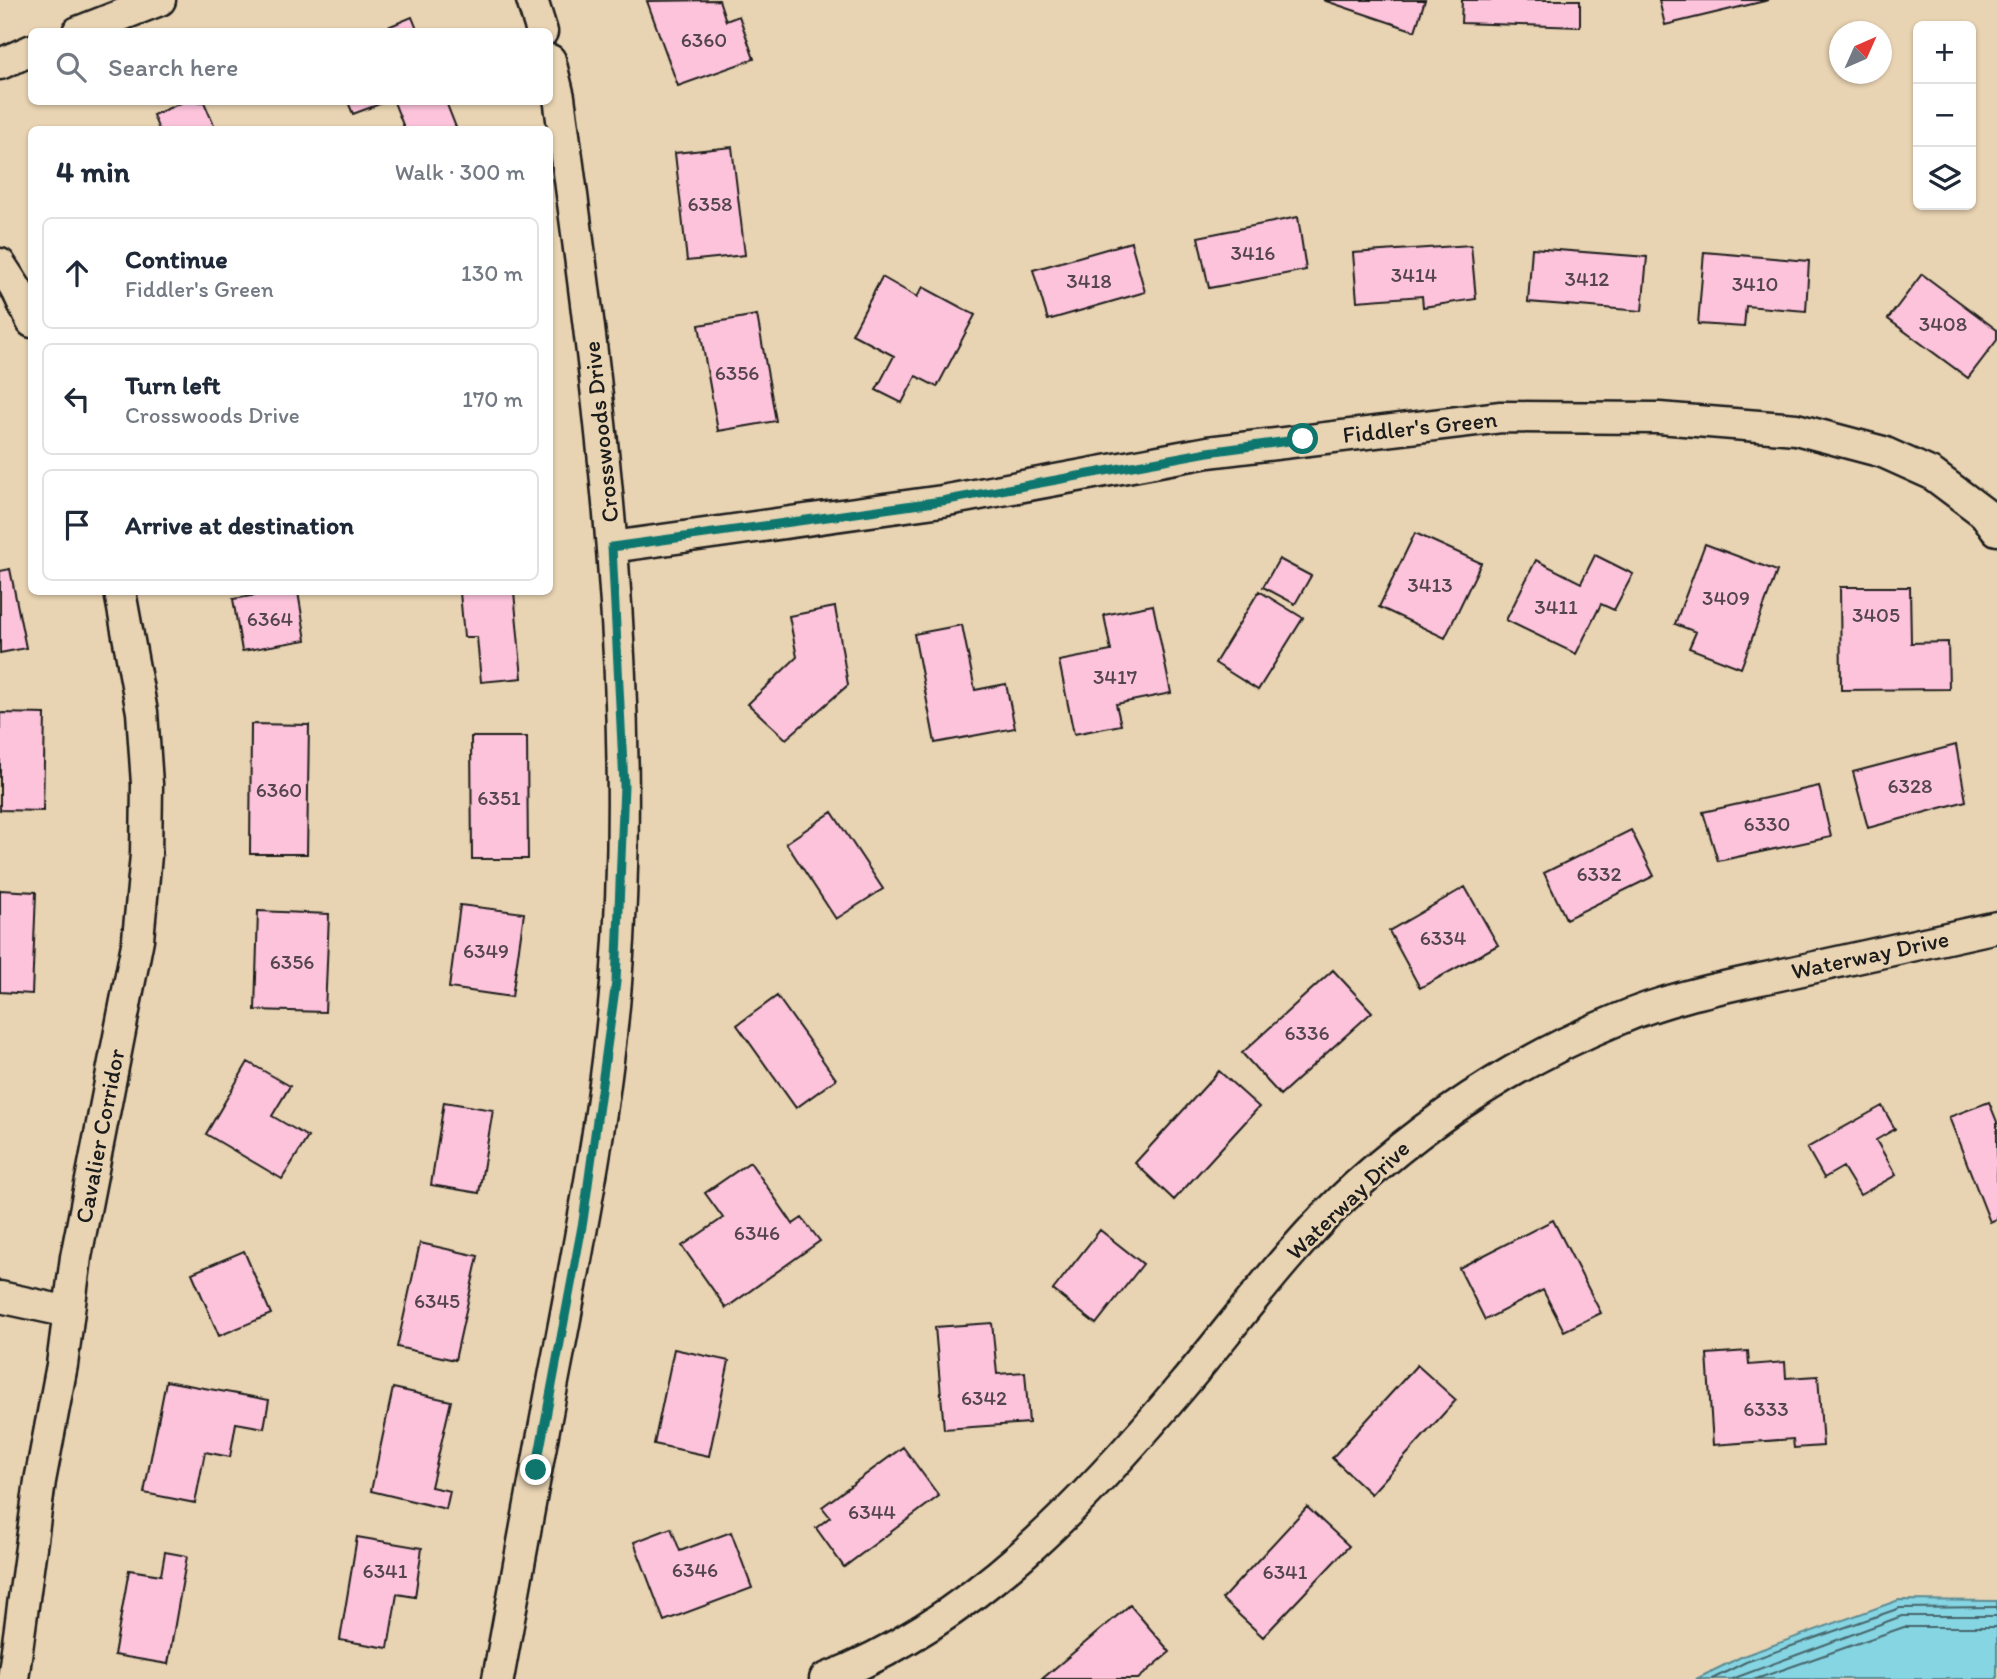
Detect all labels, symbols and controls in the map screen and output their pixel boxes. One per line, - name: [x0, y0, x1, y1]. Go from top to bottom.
- north arrow: [1829, 21, 1892, 84]
- map controls: [1913, 21, 1976, 210]
- button: +: [1913, 21, 1976, 84]
- house number: 6360: [681, 27, 727, 52]
- search box: [28, 28, 553, 105]
- icon: search: [52, 48, 90, 86]
- text: Search here: [108, 51, 238, 83]
- button: −: [1913, 84, 1976, 147]
- button: layers: [1913, 147, 1976, 210]
- text: 4 min: [56, 153, 130, 190]
- text: Walk · 300 m: [395, 158, 525, 186]
- house number: 6358: [687, 191, 733, 216]
- house number: 3416: [1231, 240, 1275, 265]
- text: Continue: [125, 243, 228, 275]
- icon: ahead: [58, 254, 96, 292]
- text: 130 m: [461, 259, 523, 287]
- house number: 3414: [1391, 262, 1438, 287]
- house number: 3412: [1565, 266, 1609, 291]
- house number: 3418: [1066, 268, 1112, 293]
- house number: 3410: [1732, 271, 1778, 296]
- text: Fiddler's Green: [125, 275, 274, 303]
- house number: 3408: [1919, 311, 1967, 336]
- street label: Crosswoods Drive: [577, 340, 624, 524]
- house number: 6356: [715, 360, 759, 385]
- text: Turn left: [125, 369, 221, 401]
- icon: left: [58, 380, 96, 418]
- text: 170 m: [462, 385, 523, 413]
- text: Crosswoods Drive: [125, 401, 300, 429]
- street label: Fiddler's Green: [1341, 404, 1499, 449]
- route start: [1287, 423, 1318, 454]
- icon: arrive: [58, 506, 96, 544]
- text: Arrive at destination: [125, 509, 354, 541]
- house number: 3413: [1407, 572, 1453, 597]
- house number: 3409: [1702, 585, 1750, 610]
- house number: 3411: [1534, 594, 1578, 619]
- house number: 3405: [1852, 602, 1900, 627]
- house number: 6364: [247, 606, 294, 631]
- house number: 3417: [1093, 664, 1137, 689]
- house number: 6328: [1887, 773, 1933, 798]
- house number: 6360: [256, 777, 302, 802]
- house number: 6351: [477, 785, 521, 810]
- house number: 6330: [1744, 811, 1790, 836]
- house number: 6332: [1576, 861, 1622, 886]
- street label: Waterway Drive: [1788, 924, 1951, 985]
- house number: 6334: [1420, 925, 1467, 950]
- house number: 6349: [463, 938, 509, 963]
- house number: 6356: [270, 949, 314, 974]
- house number: 6336: [1284, 1020, 1330, 1045]
- street label: Cavalier Corridor: [68, 1046, 131, 1226]
- street label: Waterway Drive: [1280, 1133, 1415, 1266]
- house number: 6346: [734, 1220, 780, 1245]
- house number: 6345: [414, 1288, 460, 1313]
- house number: 6342: [961, 1385, 1007, 1410]
- house number: 6333: [1743, 1396, 1789, 1421]
- route end: [520, 1454, 551, 1485]
- house number: 6344: [848, 1499, 896, 1524]
- house number: 6346: [672, 1557, 718, 1582]
- house number: 6341: [363, 1558, 408, 1583]
- house number: 6341: [1263, 1559, 1308, 1584]

